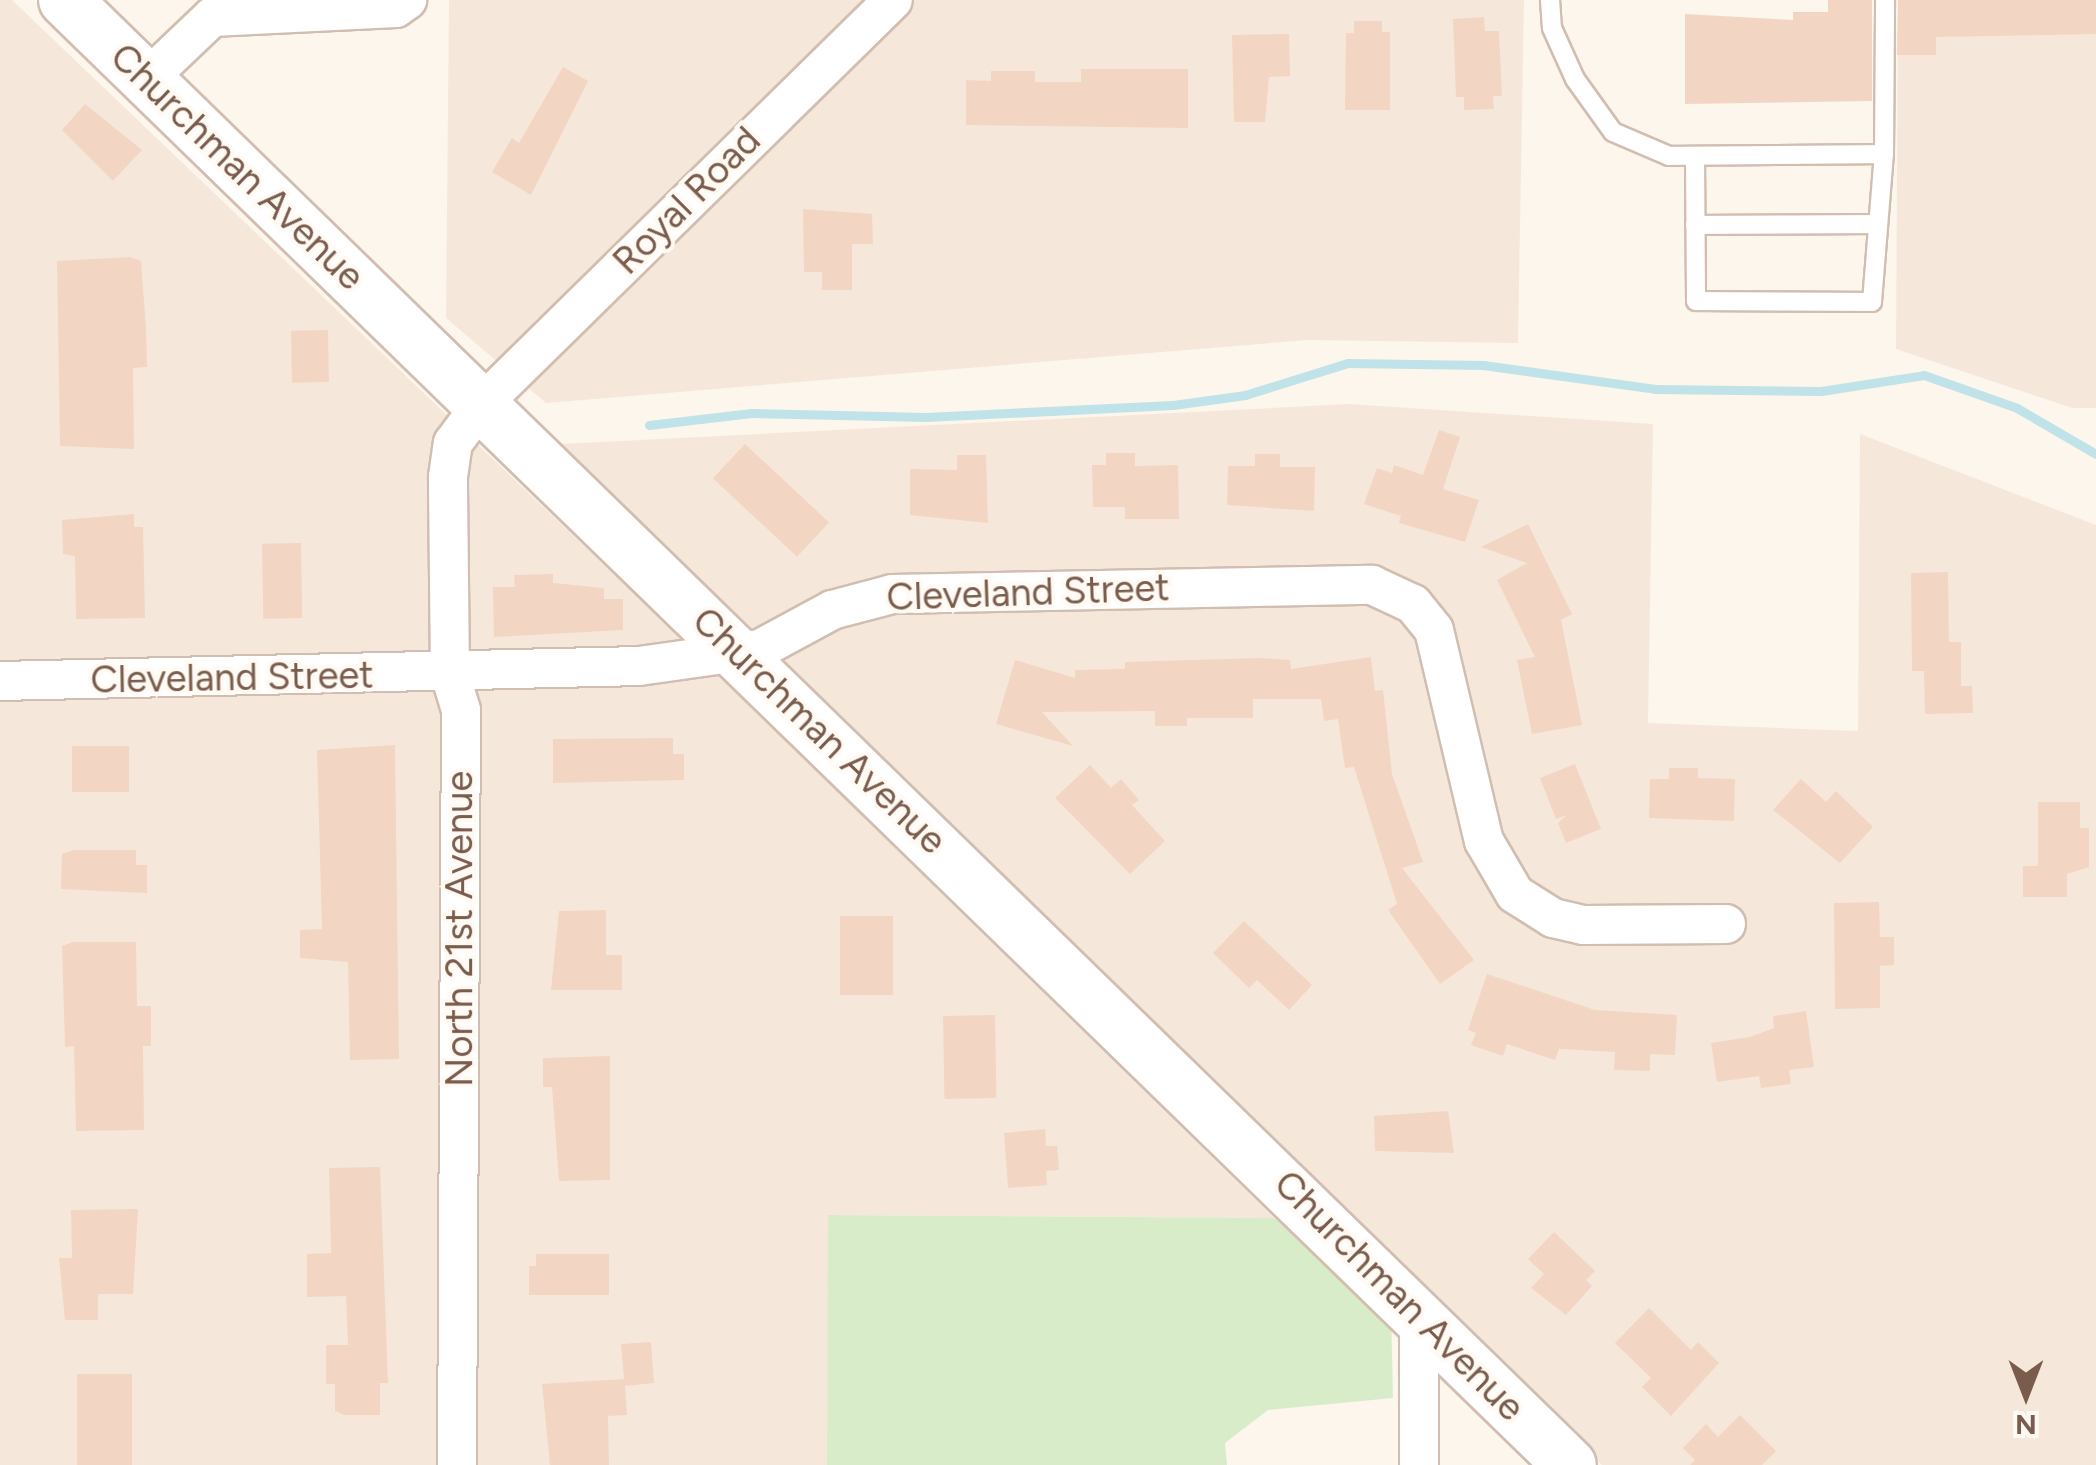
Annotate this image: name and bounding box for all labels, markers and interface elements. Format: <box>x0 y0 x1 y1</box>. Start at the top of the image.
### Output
street label: Churchman Avenue <box>101 34 373 300</box>
street label: Royal Road <box>604 118 770 284</box>
street label: Cleveland Street <box>886 565 1170 621</box>
street label: Churchman Avenue <box>683 598 955 864</box>
street label: Cleveland Street <box>90 653 374 703</box>
street label: North 21st Avenue <box>437 771 483 1087</box>
street label: Churchman Avenue <box>1264 1161 1534 1431</box>
north arrow <box>1976 1345 2076 1445</box>
text: N <box>2015 1408 2037 1442</box>

